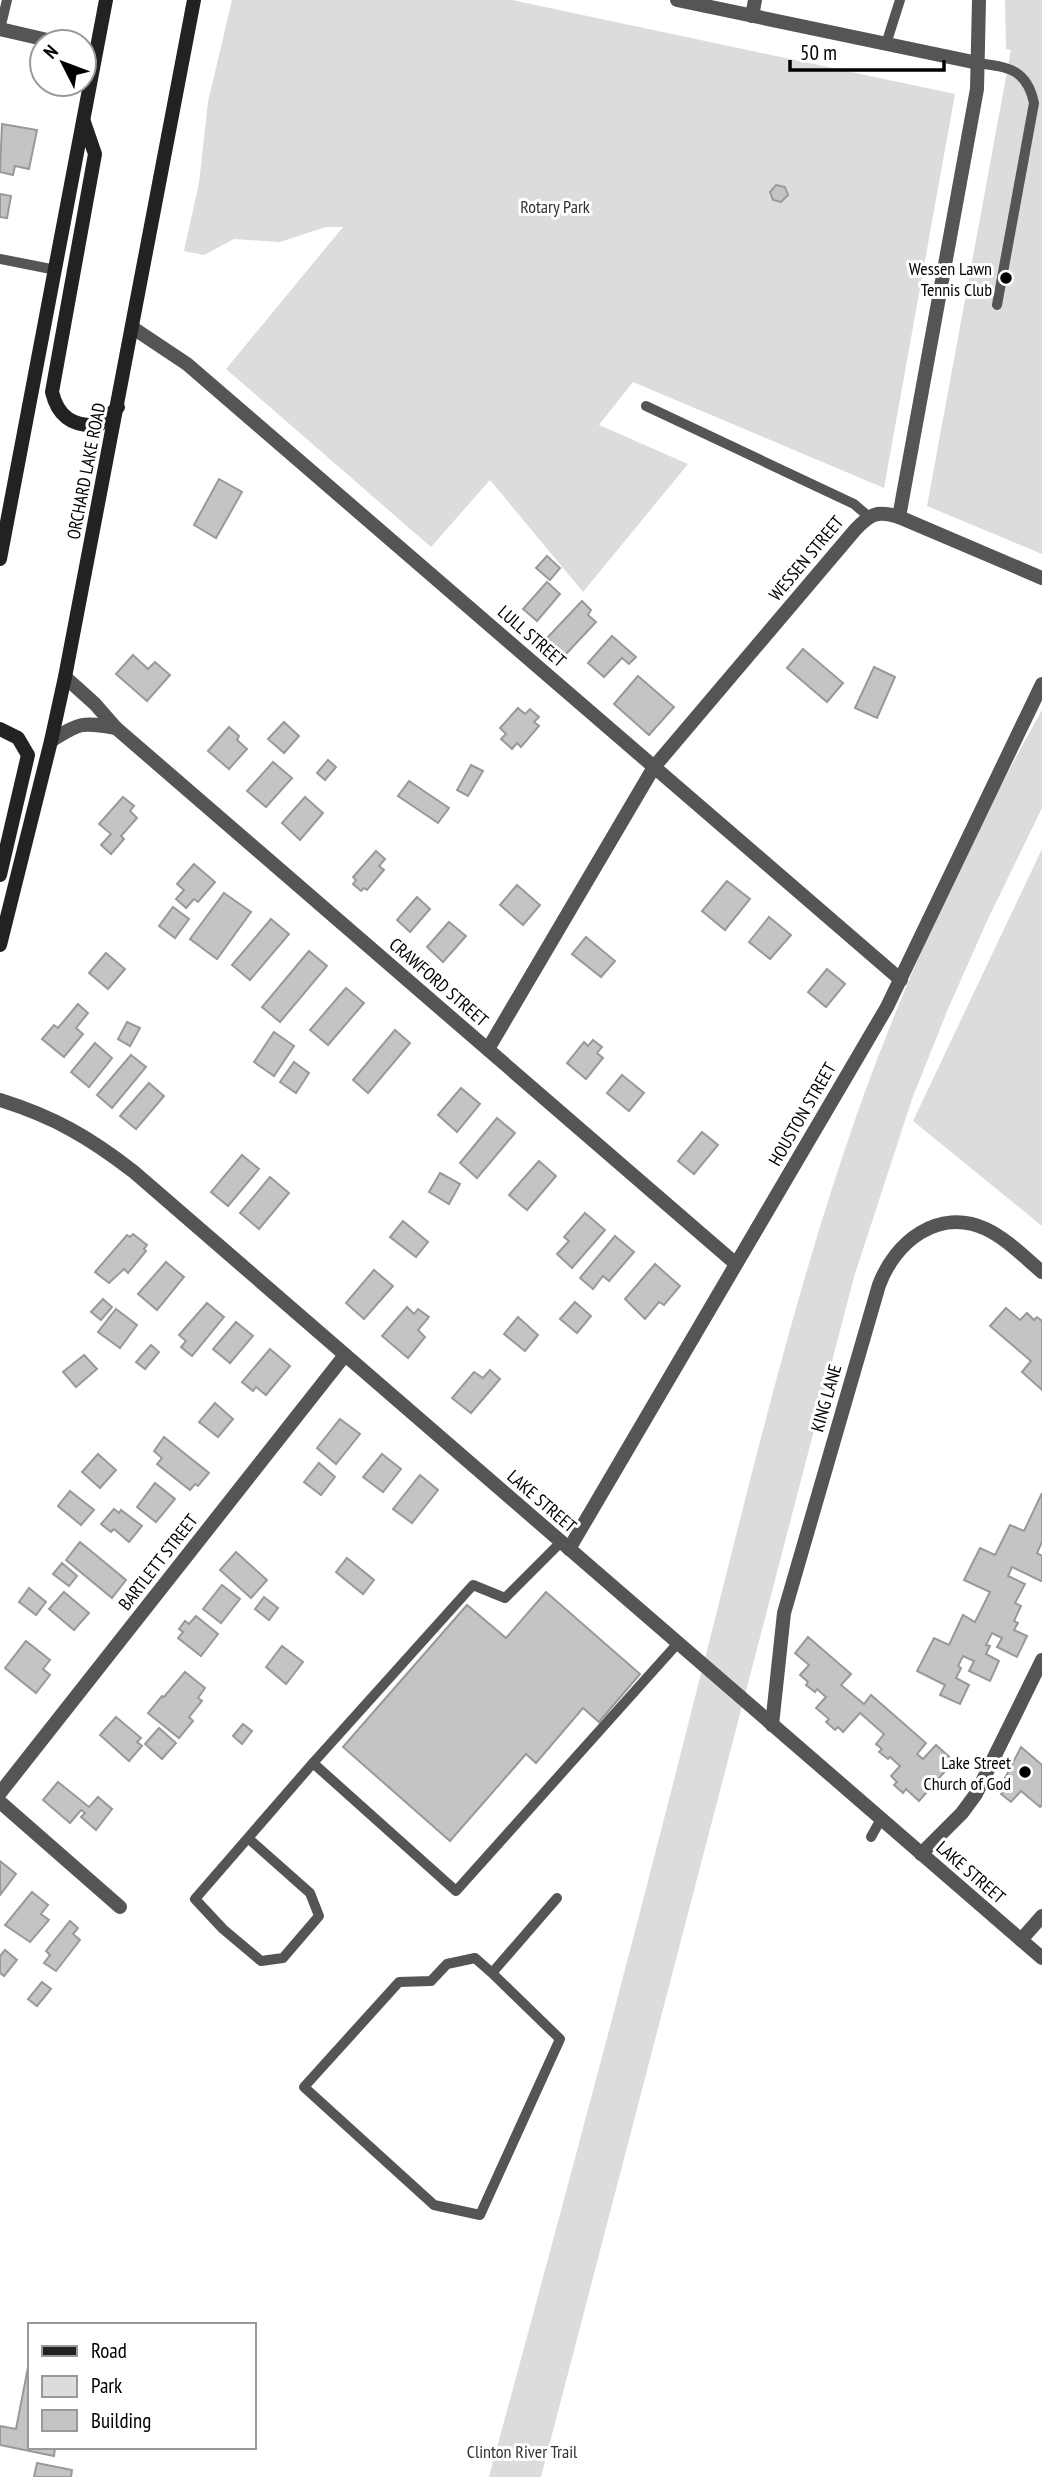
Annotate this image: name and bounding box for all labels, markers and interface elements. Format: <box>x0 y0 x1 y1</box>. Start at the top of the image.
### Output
north arrow <box>28 28 98 98</box>
scale bar <box>790 28 944 72</box>
text: 50 m <box>800 39 837 66</box>
text: N <box>38 40 63 63</box>
park label: Rotary Park <box>520 195 590 218</box>
place label: Wessen Lawn Tennis Club <box>909 257 992 301</box>
marker: Wessen Lawn Tennis Club <box>998 270 1014 286</box>
street label: ORCHARD LAKE ROAD <box>62 401 110 541</box>
street label: WESSEN STREET <box>764 511 848 605</box>
street label: LULL STREET <box>493 600 571 672</box>
street label: CRAWFORD STREET <box>385 933 493 1031</box>
street label: HOUSTON STREET <box>763 1058 841 1170</box>
street label: KING LANE <box>805 1362 847 1434</box>
street label: LAKE STREET <box>503 1465 581 1537</box>
street label: BARTLETT STREET <box>113 1509 203 1615</box>
place label: Lake Street Church of God <box>923 1751 1011 1795</box>
marker: Lake Street Church of God <box>1017 1764 1033 1780</box>
street label: LAKE STREET <box>932 1836 1010 1908</box>
legend <box>28 2323 256 2449</box>
text: Road <box>91 2337 127 2364</box>
text: Park <box>91 2372 122 2399</box>
text: Building <box>91 2407 151 2434</box>
park label: Clinton River Trail <box>467 2440 578 2463</box>

